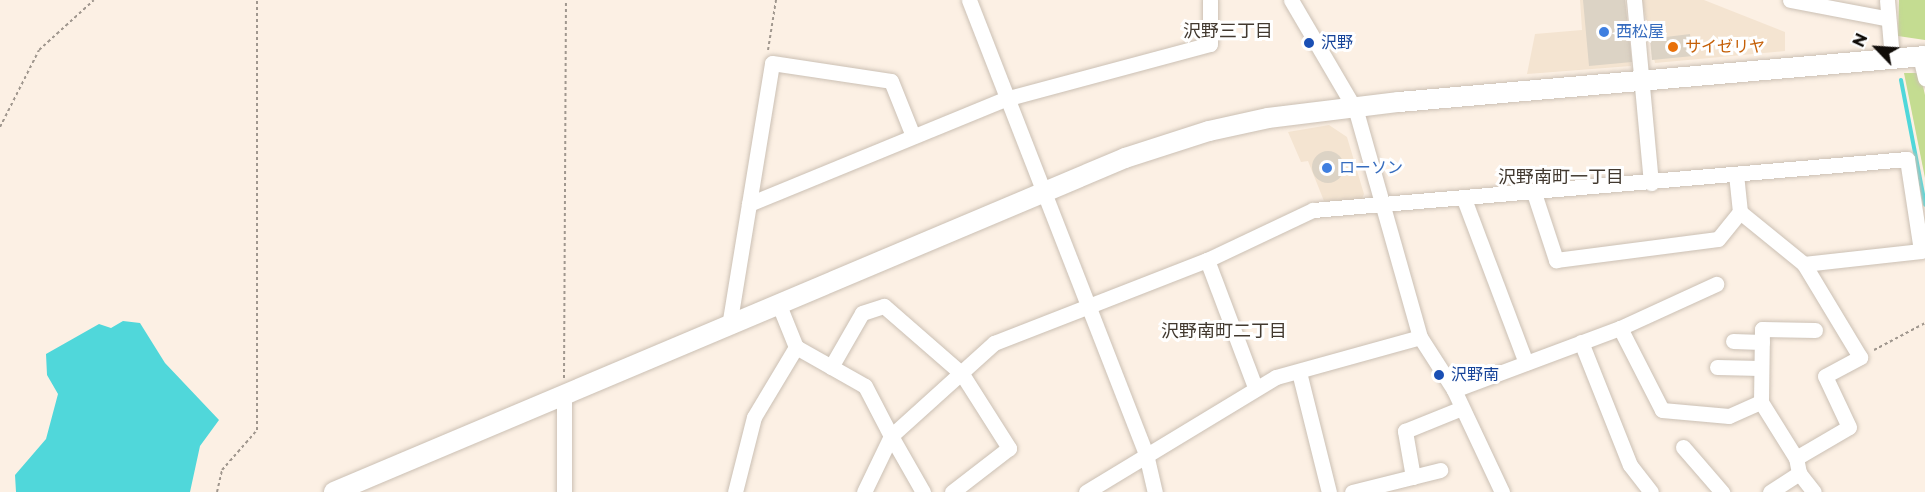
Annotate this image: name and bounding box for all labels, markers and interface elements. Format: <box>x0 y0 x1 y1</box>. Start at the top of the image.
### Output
north arrow <box>1847 18 1907 78</box>
district label: 沢野三丁目 <box>1183 20 1273 42</box>
place label: 西松屋 <box>1616 22 1664 42</box>
marker: 西松屋 <box>1597 25 1611 39</box>
text: N <box>1849 30 1872 50</box>
place label: 沢野 <box>1321 33 1353 53</box>
marker: 沢野 <box>1302 36 1316 50</box>
place label: サイゼリヤ <box>1685 37 1765 57</box>
marker: サイゼリヤ <box>1666 40 1680 54</box>
place label: ローソン <box>1339 158 1403 178</box>
marker: ローソン <box>1320 161 1334 175</box>
district label: 沢野南町一丁目 <box>1498 166 1624 188</box>
district label: 沢野南町二丁目 <box>1161 320 1287 342</box>
place label: 沢野南 <box>1451 365 1499 385</box>
marker: 沢野南 <box>1432 368 1446 382</box>

